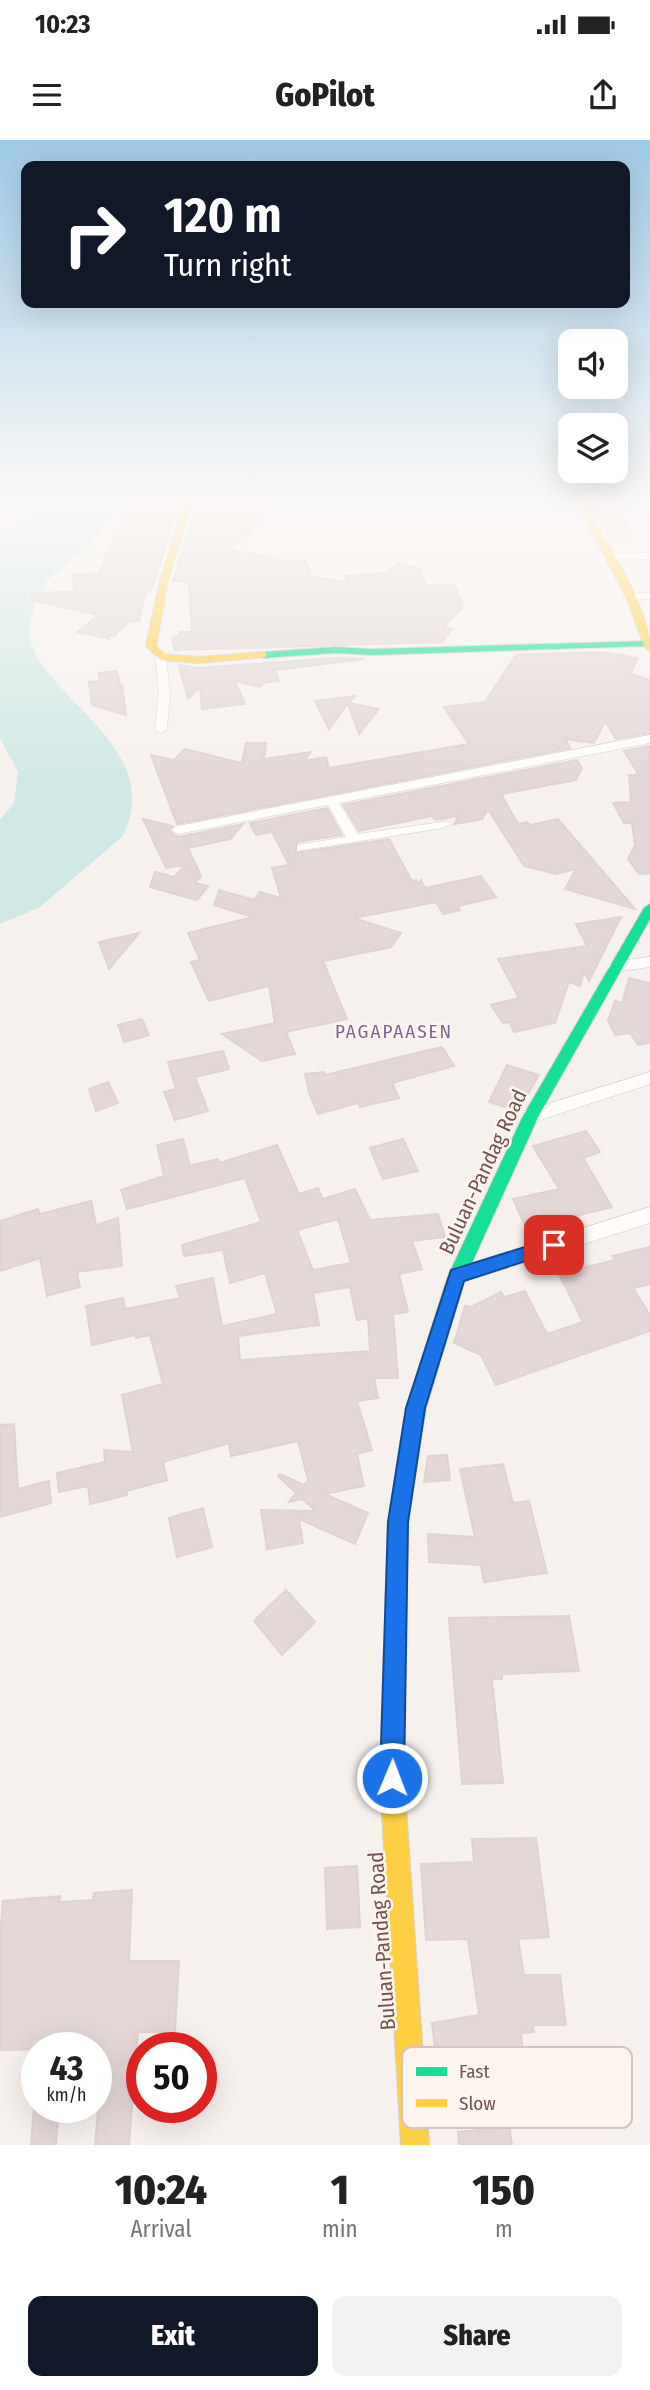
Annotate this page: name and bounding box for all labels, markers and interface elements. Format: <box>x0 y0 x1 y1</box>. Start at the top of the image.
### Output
text: 10:23 <box>35 9 90 40</box>
icon: menu <box>28 76 66 114</box>
text: GoPilot <box>275 76 375 114</box>
icon: share <box>584 76 622 114</box>
text: 120 m <box>164 186 282 245</box>
icon: right <box>49 189 140 280</box>
text: Turn right <box>164 246 291 284</box>
map controls <box>558 329 628 483</box>
button: sound <box>558 329 628 399</box>
button: layers <box>558 413 628 483</box>
district label: PAGAPAASEN <box>335 1020 453 1043</box>
street label: Buluan-Pandag Road <box>433 1085 533 1259</box>
pin <box>524 1215 584 1275</box>
icon: arrive <box>535 1226 573 1264</box>
position arrow <box>355 1741 429 1815</box>
street label: Buluan-Pandag Road <box>363 1851 401 2031</box>
speed limit sign: 50 <box>126 2032 217 2123</box>
text: 43 <box>49 2047 84 2089</box>
legend <box>402 2047 632 2128</box>
text: Fast <box>459 2060 490 2083</box>
text: km/h <box>46 2084 87 2106</box>
text: Slow <box>459 2092 496 2115</box>
text: 10:24 <box>115 2165 207 2215</box>
text: 1 <box>331 2165 349 2215</box>
text: 150 <box>473 2165 535 2215</box>
text: Arrival <box>131 2215 191 2243</box>
text: min <box>322 2215 358 2243</box>
text: m <box>495 2215 513 2243</box>
button: Exit <box>28 2296 318 2376</box>
button: Share <box>332 2296 622 2376</box>

